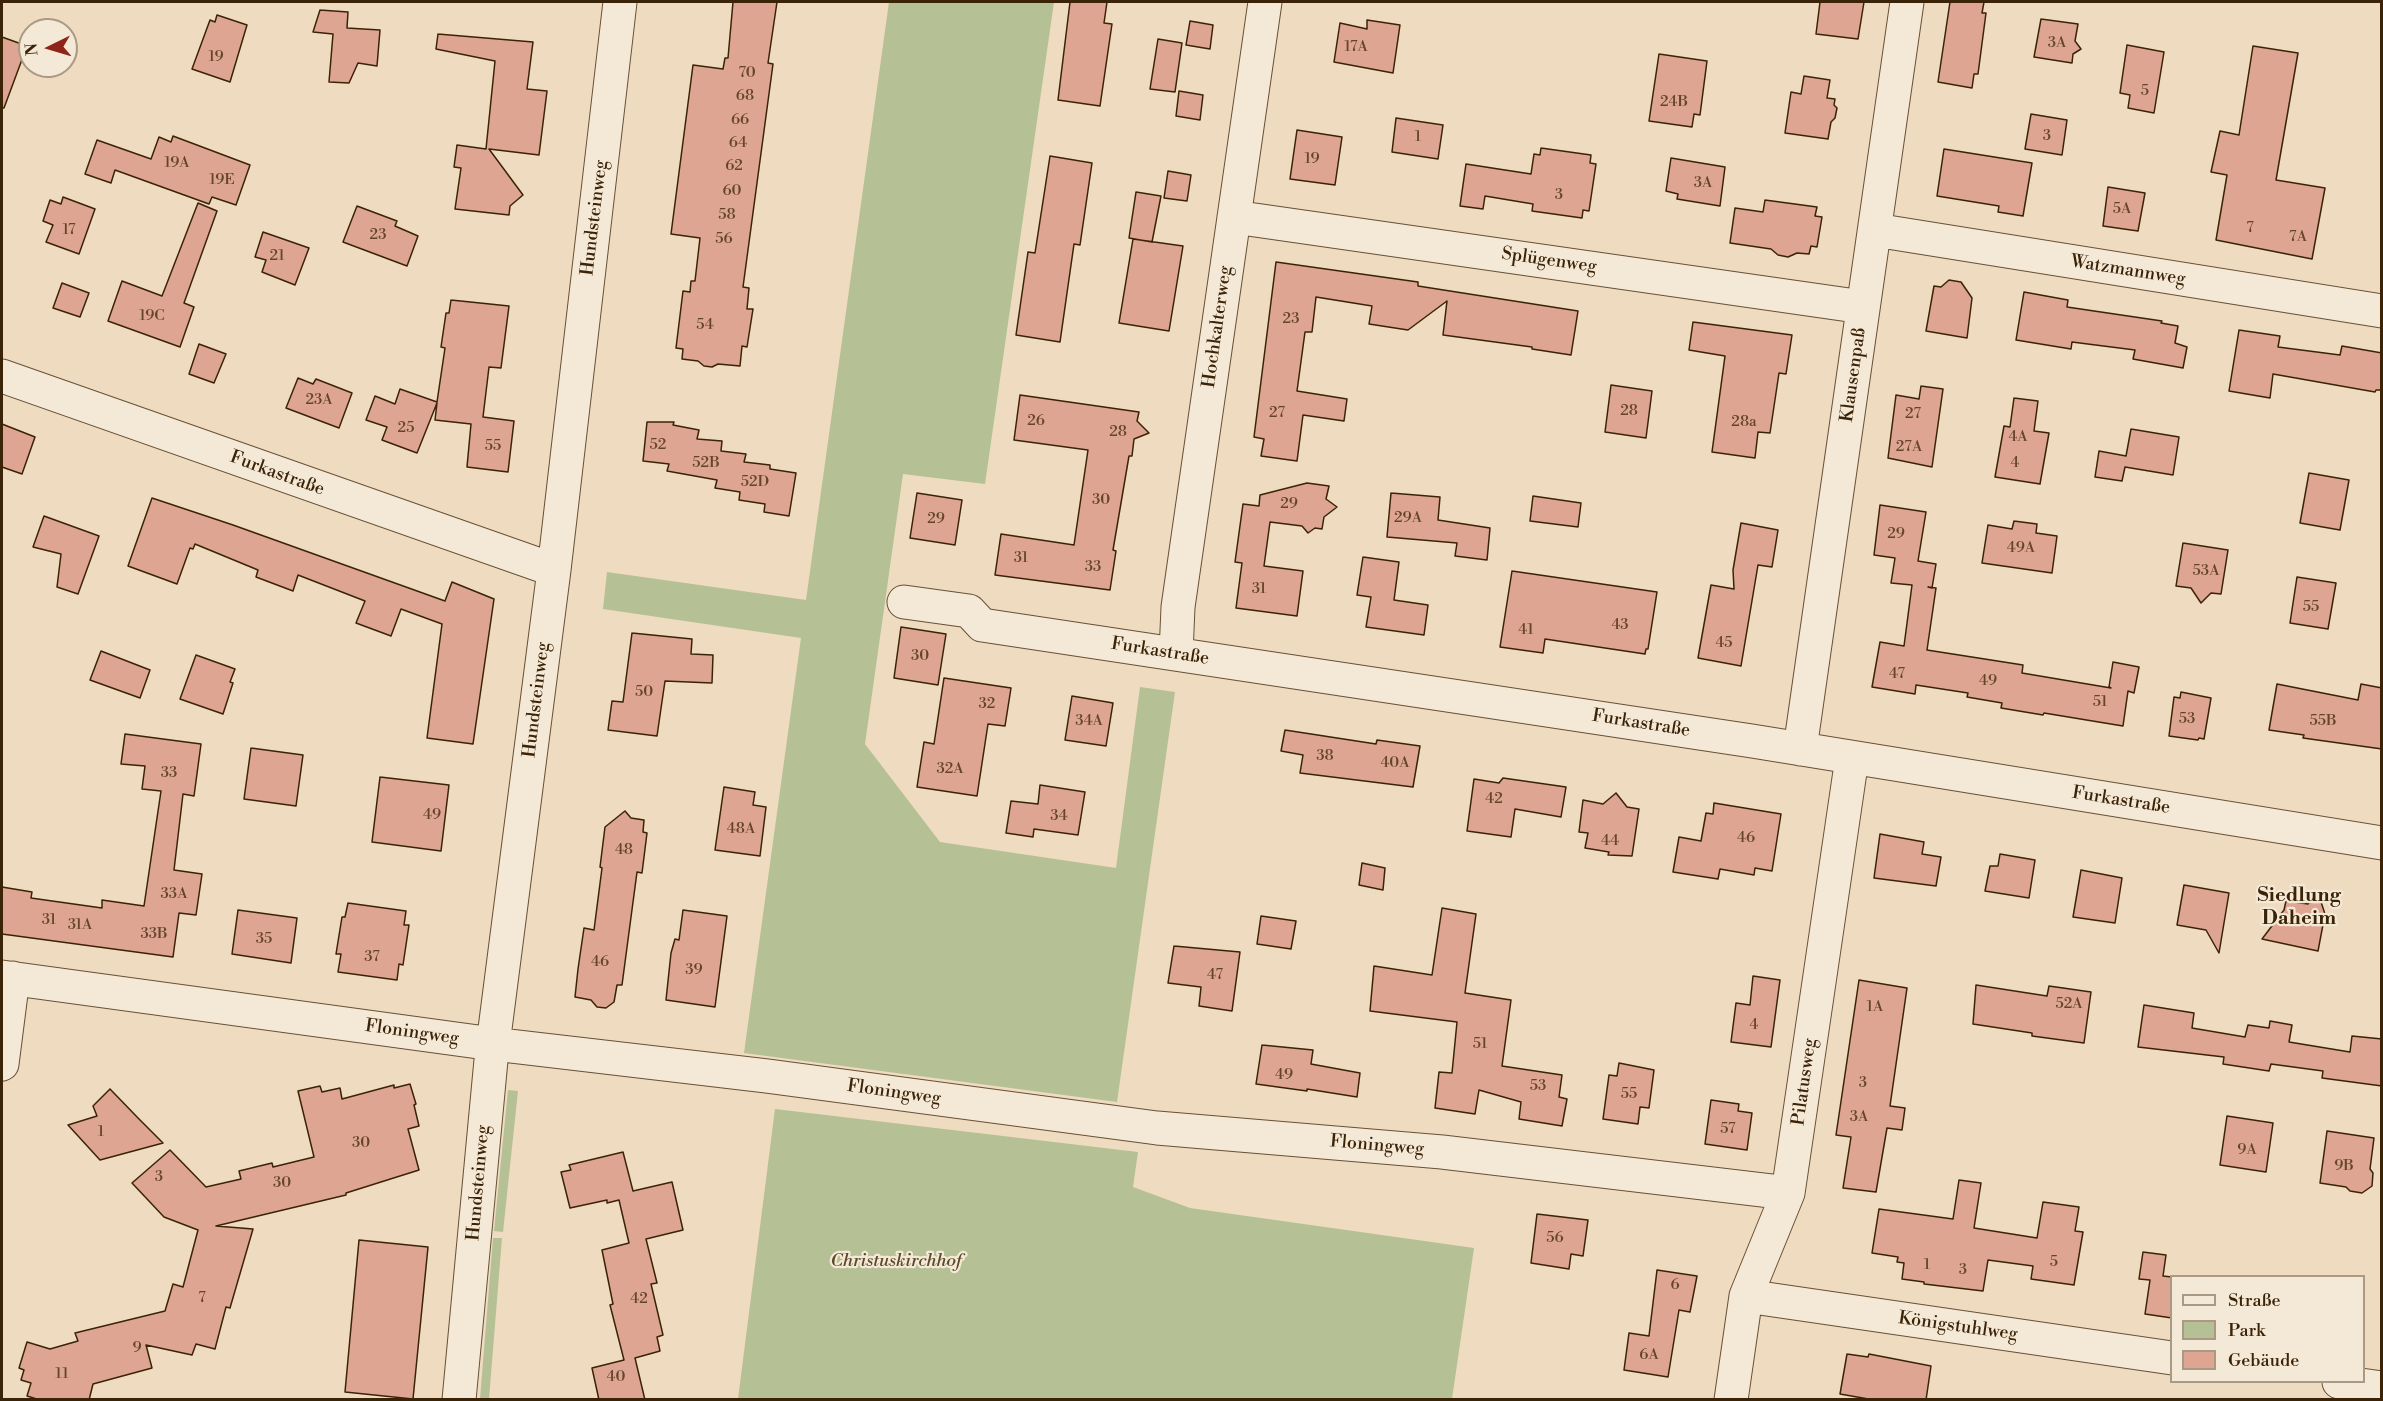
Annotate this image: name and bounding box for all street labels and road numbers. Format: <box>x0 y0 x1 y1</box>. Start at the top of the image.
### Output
street label: Hundsteinweg <box>577 159 613 277</box>
street label: Splügenweg <box>1500 244 1598 278</box>
street label: Watzmannweg <box>2069 251 2187 291</box>
street label: Hochkalterweg <box>1199 265 1237 389</box>
street label: Klausenpaß <box>1837 326 1871 424</box>
street label: Furkastraße <box>227 447 327 501</box>
street label: Furkastraße <box>1109 634 1211 670</box>
street label: Hundsteinweg <box>519 641 555 759</box>
street label: Furkastraße <box>1590 706 1692 742</box>
street label: Furkastraße <box>2070 783 2172 819</box>
street label: Floningweg <box>364 1016 460 1050</box>
street label: Pilatusweg <box>1788 1037 1822 1127</box>
street label: Floningweg <box>846 1076 942 1110</box>
street label: Hundsteinweg <box>463 1124 495 1242</box>
street label: Floningweg <box>1329 1131 1425 1161</box>
street label: Königstuhlweg <box>1897 1308 2019 1346</box>

